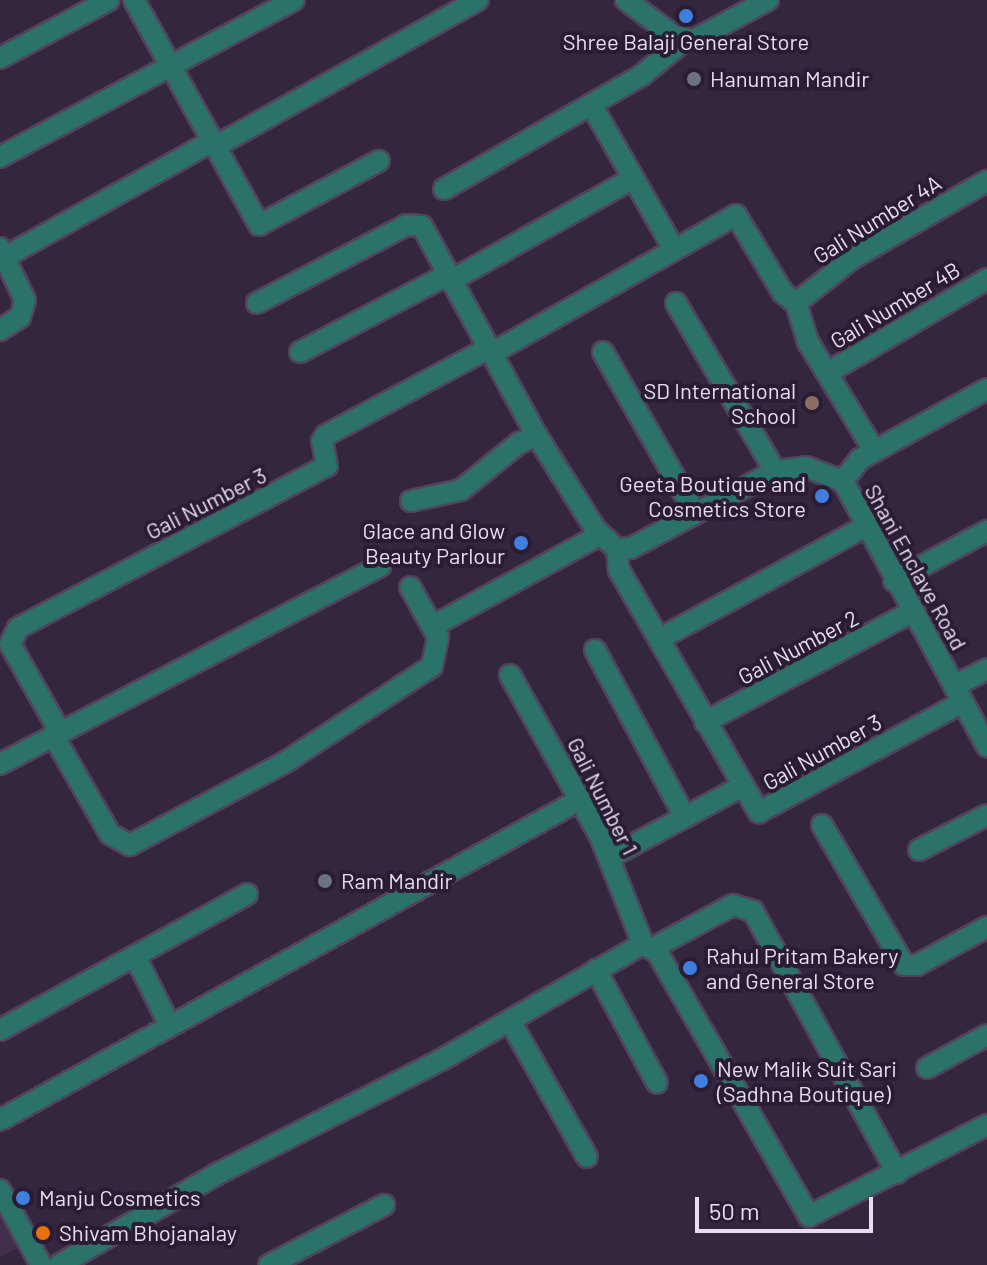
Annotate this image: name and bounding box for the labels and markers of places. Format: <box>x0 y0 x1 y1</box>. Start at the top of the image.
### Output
marker: Shree Balaji General Store <box>677 7 695 25</box>
place label: Shree Balaji General Store <box>563 29 809 55</box>
place label: Hanuman Mandir <box>710 66 869 92</box>
marker: Hanuman Mandir <box>685 70 703 88</box>
place label: SD International School <box>643 377 796 428</box>
marker: SD International School <box>803 394 821 412</box>
place label: Geeta Boutique and Cosmetics Store <box>619 470 806 522</box>
marker: Geeta Boutique and Cosmetics Store <box>813 487 831 505</box>
place label: Glace and Glow Beauty Parlour <box>362 517 505 568</box>
marker: Glace and Glow Beauty Parlour <box>512 534 530 552</box>
place label: Ram Mandir <box>341 868 453 894</box>
marker: Ram Mandir <box>316 872 334 890</box>
place label: Rahul Pritam Bakery and General Store <box>706 942 898 994</box>
marker: Rahul Pritam Bakery and General Store <box>681 959 699 977</box>
place label: New Malik Suit Sari (Sadhna Boutique) <box>717 1055 897 1106</box>
marker: New Malik Suit Sari (Sadhna Boutique) <box>692 1072 710 1090</box>
place label: Manju Cosmetics <box>39 1185 201 1211</box>
marker: Manju Cosmetics <box>14 1189 32 1207</box>
place label: Shivam Bhojanalay <box>59 1220 237 1246</box>
marker: Shivam Bhojanalay <box>34 1224 52 1242</box>

